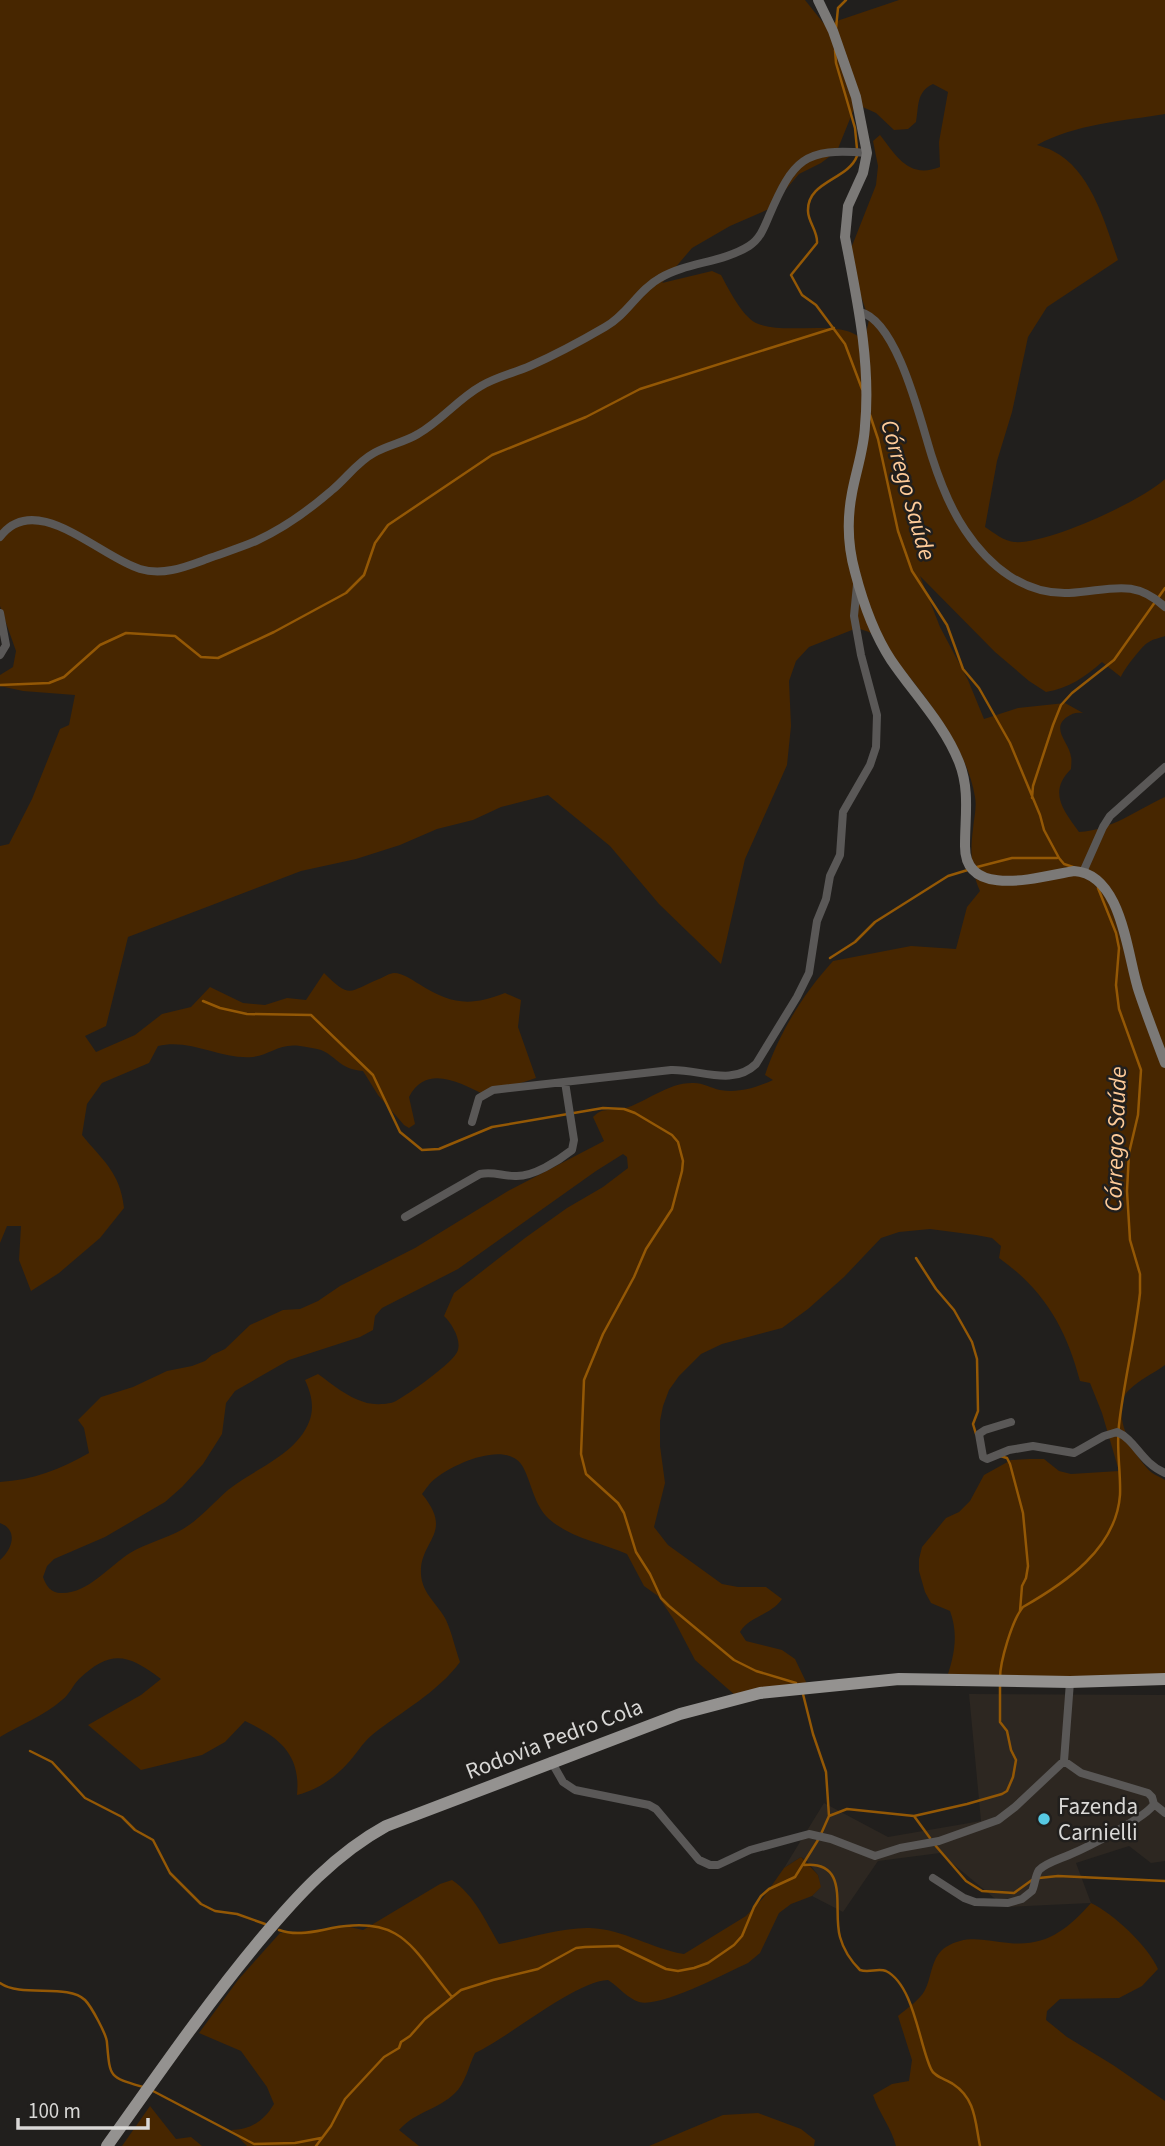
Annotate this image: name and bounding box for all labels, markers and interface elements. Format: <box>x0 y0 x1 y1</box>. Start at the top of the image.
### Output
water label: Córrego Saúde <box>871 415 945 565</box>
water label: Córrego Saúde <box>1096 1066 1136 1212</box>
street label: Rodovia Pedro Cola <box>461 1690 647 1788</box>
place label: Fazenda Carnielli <box>1058 1790 1138 1849</box>
marker: Fazenda Carnielli <box>1036 1811 1052 1827</box>
scale bar <box>18 2086 147 2130</box>
text: 100 m <box>28 2096 81 2126</box>

